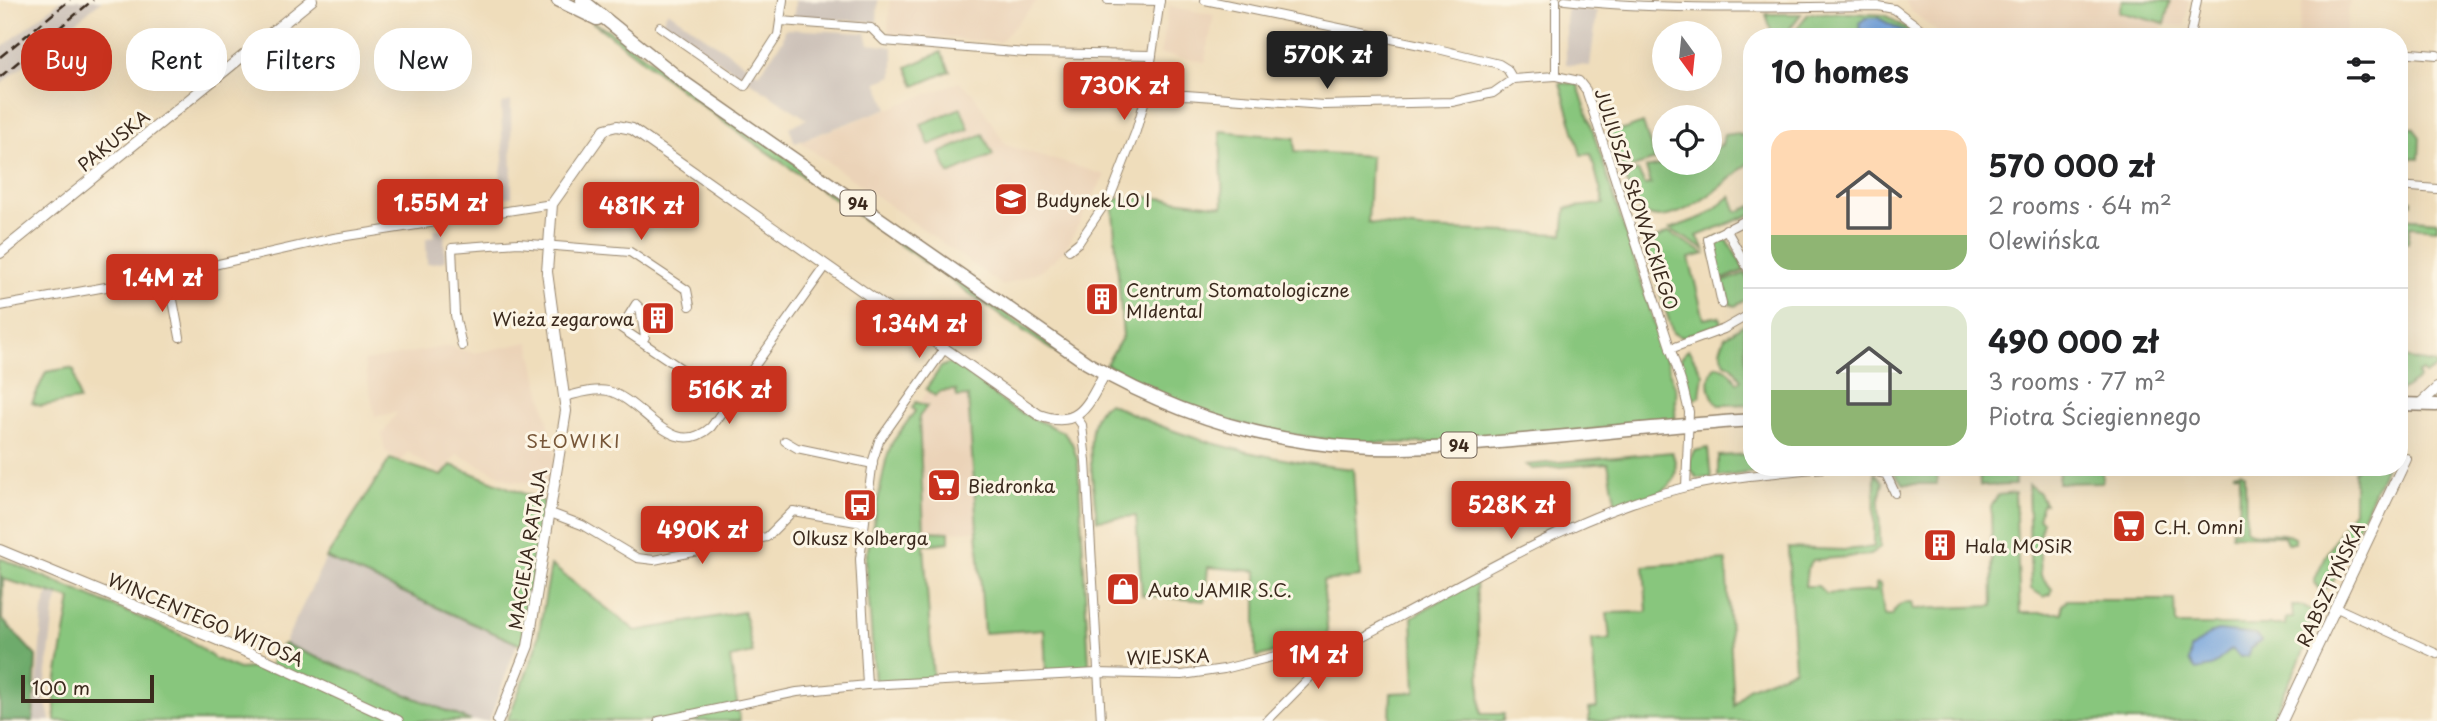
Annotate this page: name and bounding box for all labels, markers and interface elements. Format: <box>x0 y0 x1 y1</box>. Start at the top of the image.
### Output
north arrow <box>1652 21 1722 91</box>
map controls <box>1652 21 1722 175</box>
chip: Buy <box>21 28 112 91</box>
chip: Rent <box>126 28 227 91</box>
chip: Filters <box>241 28 360 91</box>
chip: New <box>374 28 472 91</box>
pin: 570K zł <box>1262 32 1392 91</box>
text: 570K zł <box>1283 36 1371 71</box>
text: 10 homes <box>1771 48 1909 93</box>
icon: filters <box>2342 51 2380 89</box>
pin: 730K zł <box>1059 62 1189 122</box>
text: 730K zł <box>1079 67 1169 102</box>
street label: JULIUSZA SŁOWACKIEGO <box>1588 85 1686 313</box>
street label: PAKUSKA <box>71 103 155 177</box>
button: locate <box>1652 105 1722 175</box>
text: 570 000 zł <box>1988 142 2154 187</box>
icon: home <box>1827 158 1911 242</box>
pin: 1.55M zł <box>368 180 512 239</box>
school or university icon: Budynek LO I <box>992 180 1030 218</box>
pin: 481K zł <box>576 182 706 242</box>
text: 1.55M zł <box>393 184 487 219</box>
place label: Budynek LO I <box>1036 186 1150 213</box>
text: 481K zł <box>599 187 683 222</box>
text: 2 rooms · 64 m² <box>1988 187 2172 222</box>
road number: 94 <box>840 190 876 216</box>
text: Olewińska <box>1988 222 2100 257</box>
pin: 1.4M zł <box>97 254 227 314</box>
text: 1.4M zł <box>122 259 202 294</box>
place label: Centrum Stomatologiczne MIdental <box>1126 276 1350 324</box>
building icon: Centrum Stomatologiczne MIdental <box>1083 280 1121 318</box>
building icon: Wieża zegarowa <box>639 299 677 337</box>
pin: 1.34M zł <box>847 300 991 360</box>
place label: Wieża zegarowa <box>492 305 635 332</box>
text: 1.34M zł <box>872 305 966 340</box>
text: 490 000 zł <box>1988 318 2158 363</box>
icon: home <box>1827 334 1911 418</box>
text: 3 rooms · 77 m² <box>1988 363 2166 398</box>
pin: 516K zł <box>664 366 794 426</box>
text: 516K zł <box>688 371 770 406</box>
text: Piotra Ściegiennego <box>1988 398 2201 433</box>
district label: SŁOWIKI <box>526 426 622 454</box>
road number: 94 <box>1442 432 1476 458</box>
street label: MACIEJA RATAJA <box>501 466 553 632</box>
supermarket icon: Biedronka <box>925 466 963 504</box>
place label: Biedronka <box>968 472 1056 499</box>
pin: 528K zł <box>1446 482 1576 541</box>
bus stop icon: Olkusz Kolberga <box>841 486 879 524</box>
text: 528K zł <box>1468 486 1554 521</box>
pin: 490K zł <box>637 506 767 566</box>
supermarket icon: C.H. Omni <box>2110 507 2148 545</box>
text: 490K zł <box>657 511 747 546</box>
place label: C.H. Omni <box>2154 513 2243 540</box>
street label: RABSZTYŃSKA <box>2289 517 2371 651</box>
place label: Olkusz Kolberga <box>792 524 929 551</box>
building icon: Hala MOSiR <box>1921 526 1959 564</box>
place label: Hala MOSiR <box>1965 532 2072 559</box>
street label: WINCENTEGO WITOSA <box>104 565 308 673</box>
shop icon: Auto JAMIR S.C. <box>1104 570 1142 608</box>
place label: Auto JAMIR S.C. <box>1148 576 1292 603</box>
pin: 1M zł <box>1269 632 1367 691</box>
text: 1M zł <box>1289 636 1347 671</box>
street label: WIEJSKA <box>1126 641 1210 671</box>
scale bar <box>21 672 154 704</box>
text: 100 m <box>32 673 90 701</box>

